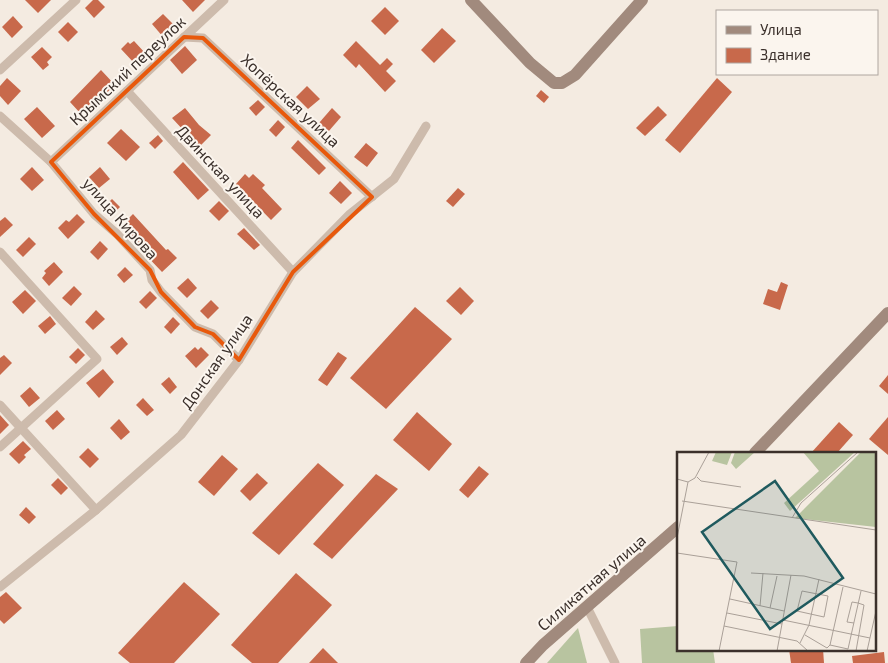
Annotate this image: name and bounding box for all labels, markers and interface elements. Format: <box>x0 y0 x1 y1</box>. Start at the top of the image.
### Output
legend <box>716 10 878 75</box>
street label: Крымский переулок <box>65 11 190 129</box>
text: Улица <box>760 20 802 38</box>
text: Здание <box>760 45 811 63</box>
street label: Хопёрская улица <box>237 49 344 151</box>
street label: Двинская улица <box>172 120 269 222</box>
street label: улица Кирова <box>79 173 163 263</box>
street label: Донская улица <box>176 310 257 413</box>
inset map <box>677 452 876 650</box>
street label: Силикатная улица <box>533 530 650 635</box>

